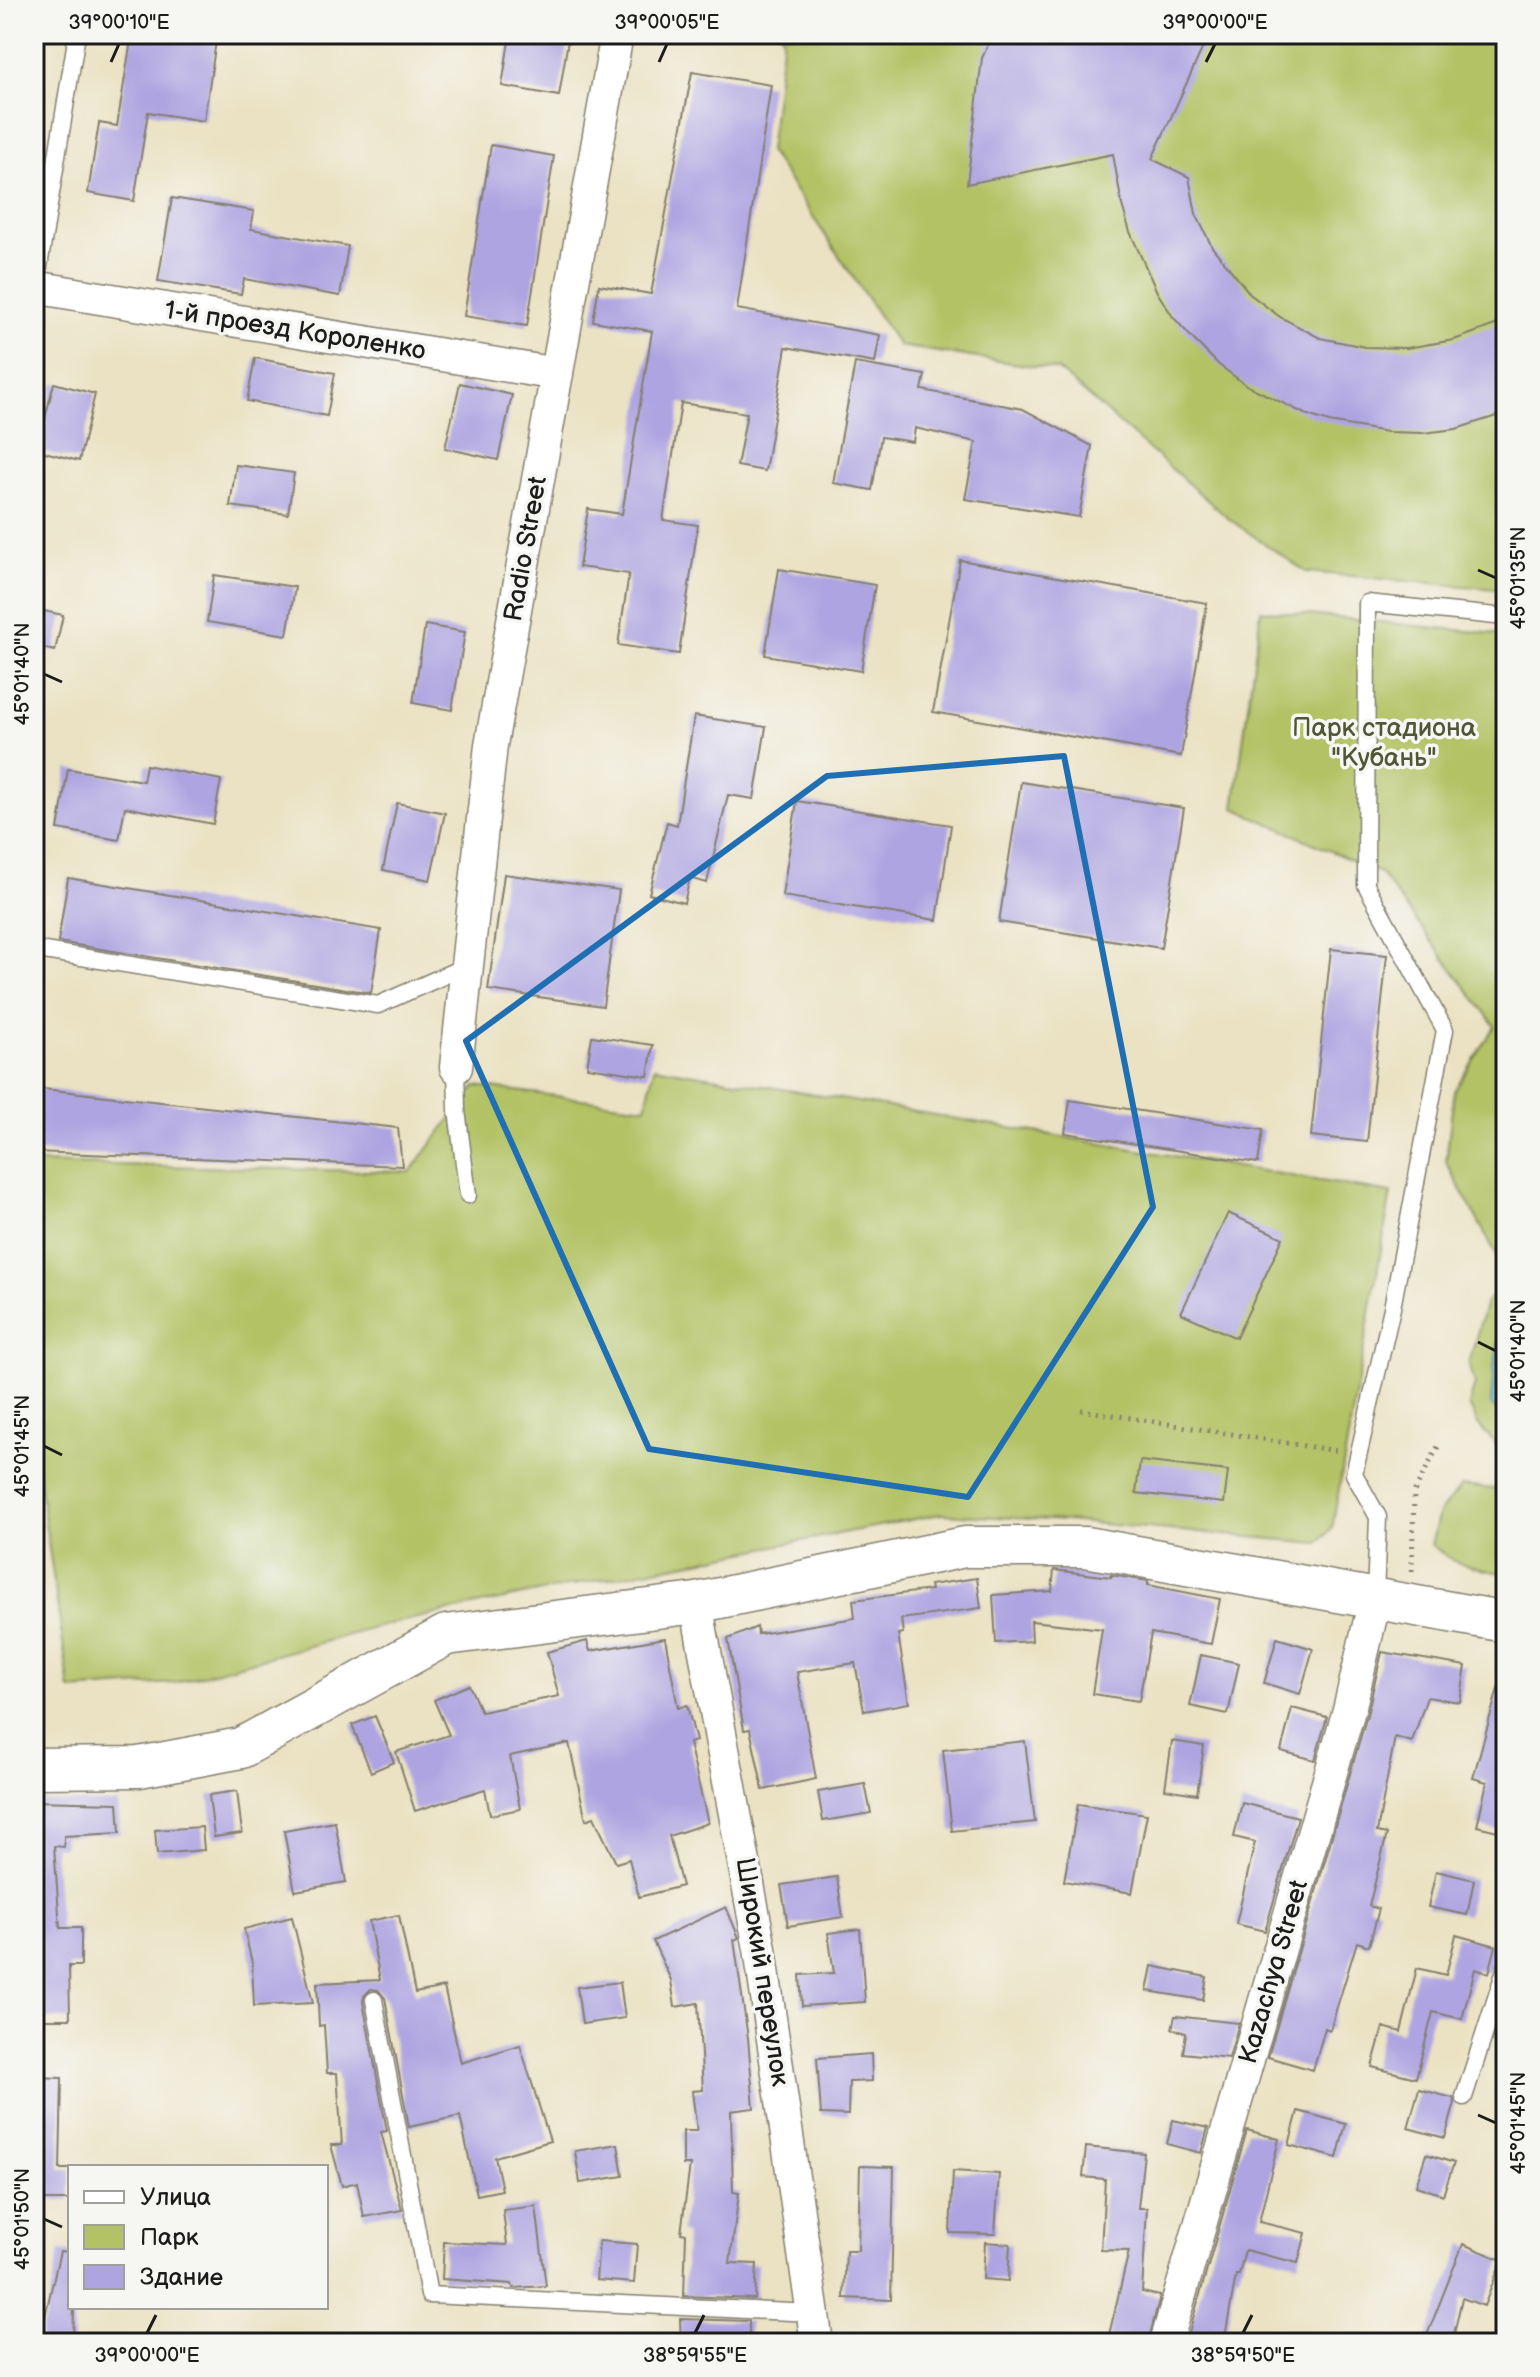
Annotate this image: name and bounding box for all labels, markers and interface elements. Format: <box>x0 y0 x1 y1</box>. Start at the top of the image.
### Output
text: 39°00'10"E <box>68 11 170 35</box>
text: 39°00'05"E <box>615 11 719 35</box>
text: 39°00'00"E <box>1162 11 1268 35</box>
street label: 1-й проезд Короленко <box>162 295 428 367</box>
street label: Radio Street <box>498 474 554 624</box>
text: 45°01'35"N <box>1507 527 1531 629</box>
text: 45°01'40"N <box>11 622 35 726</box>
park label: Парк стадиона "Кубань" <box>1292 713 1476 774</box>
text: 45°01'40"N <box>1507 1299 1531 1403</box>
text: 45°01'45"N <box>11 1395 35 1497</box>
street label: Широкий переулок <box>729 1856 795 2089</box>
street label: Kazachya Street <box>1233 1876 1315 2068</box>
text: 45°01'45"N <box>1507 2072 1531 2174</box>
legend <box>68 2165 328 2309</box>
text: 45°01'50"N <box>11 2168 35 2270</box>
text: Улица <box>140 2183 211 2212</box>
text: Парк <box>140 2223 199 2252</box>
text: Здание <box>140 2263 223 2292</box>
text: 39°00'00"E <box>94 2344 200 2368</box>
text: 38°59'55"E <box>643 2344 747 2368</box>
text: 38°59'50"E <box>1191 2344 1295 2368</box>

